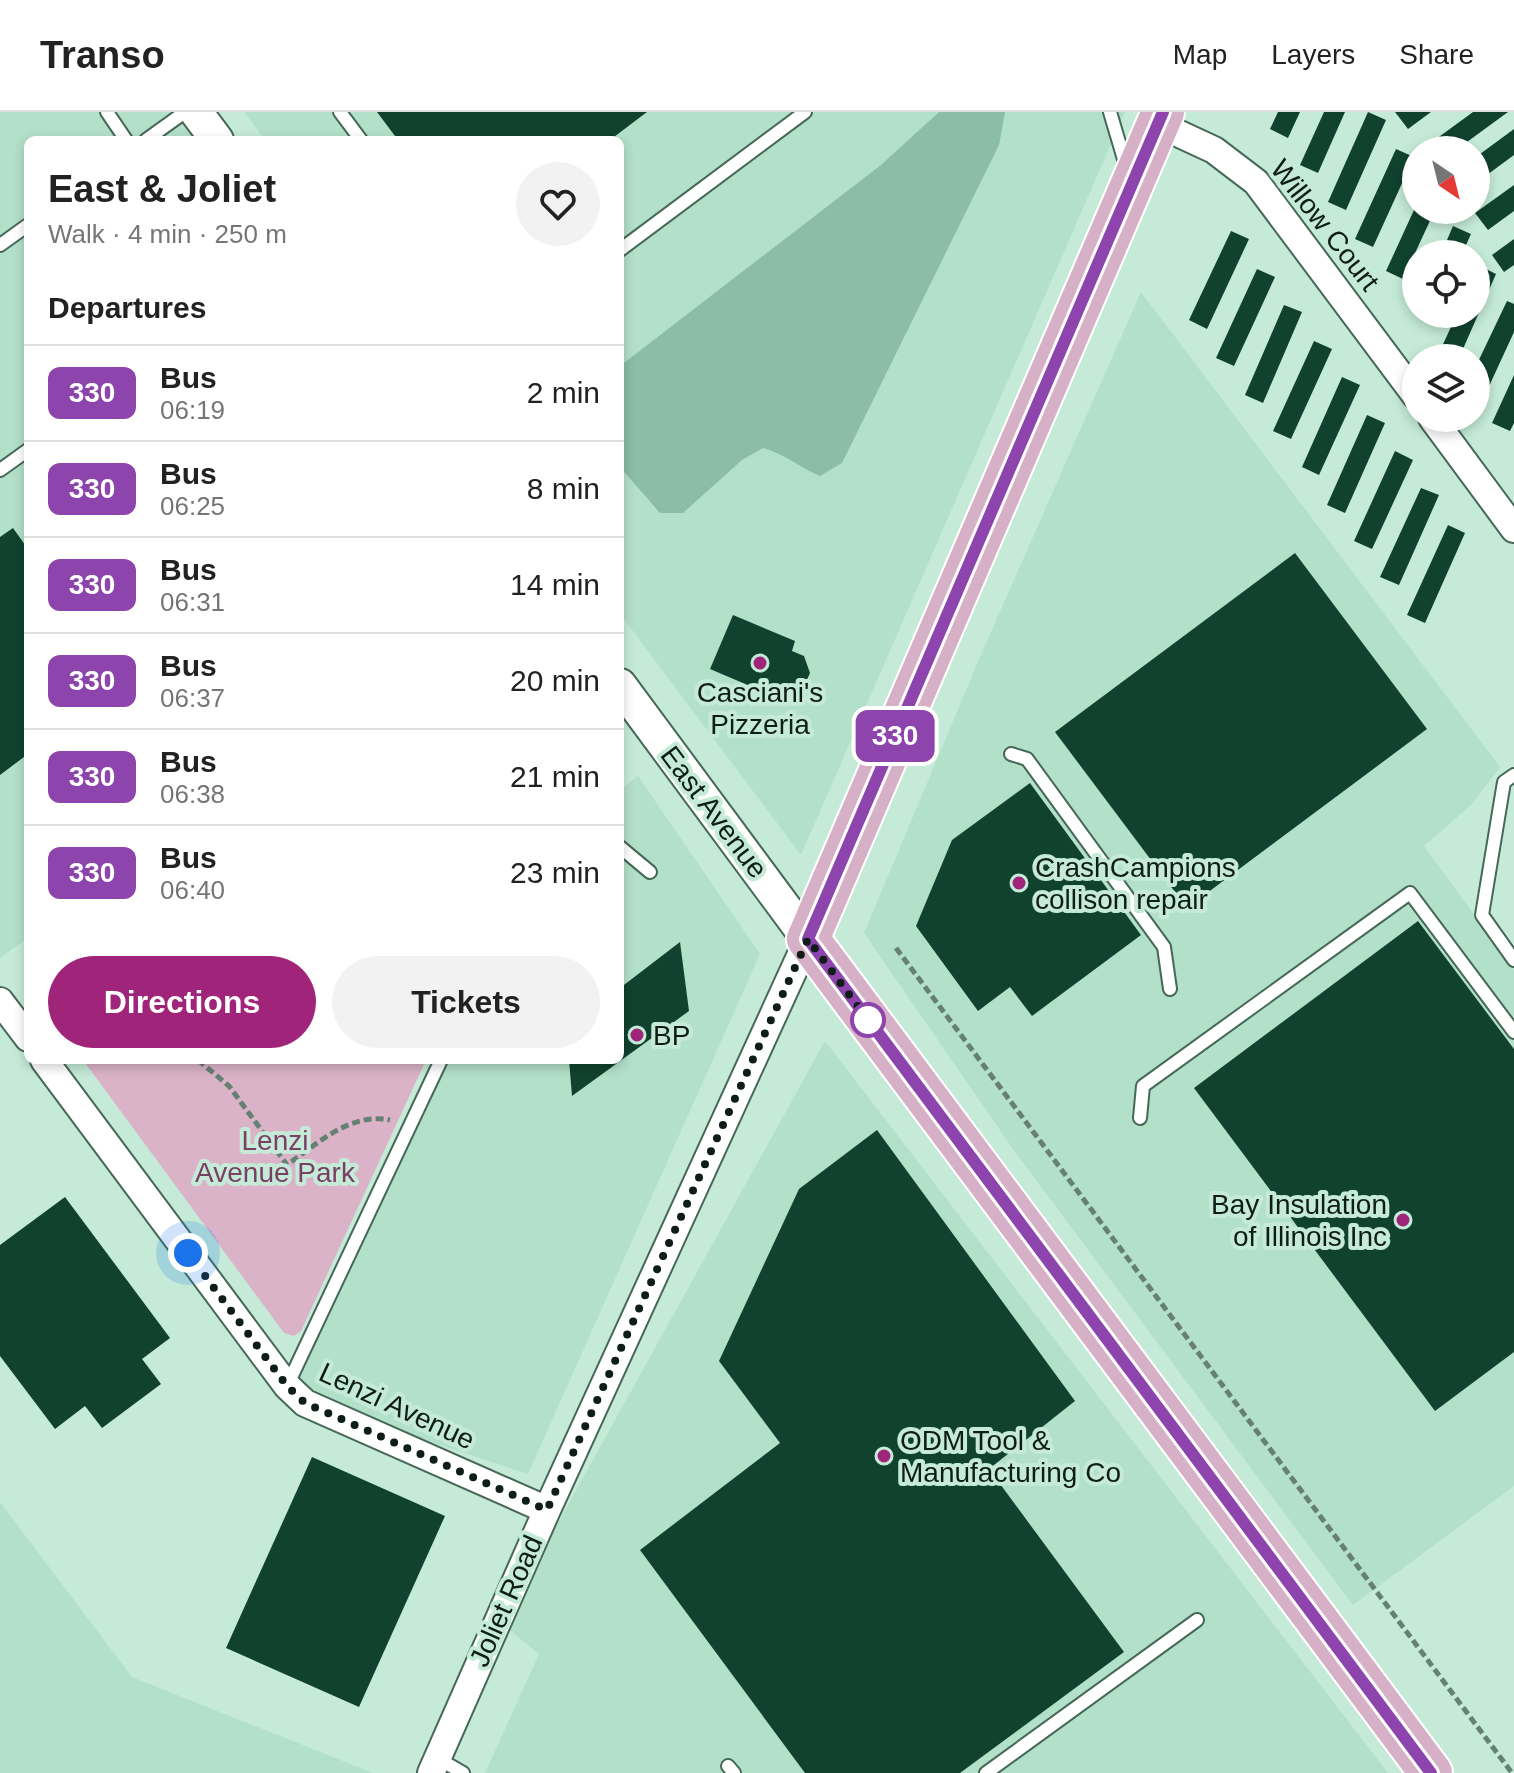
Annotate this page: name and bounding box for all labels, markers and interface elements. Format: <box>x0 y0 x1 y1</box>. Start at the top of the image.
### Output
text: Transo <box>40 34 165 76</box>
text: Map <box>1173 39 1227 70</box>
text: Layers <box>1271 39 1355 70</box>
text: Share <box>1399 39 1474 70</box>
north arrow <box>1402 136 1490 224</box>
map controls <box>1402 136 1490 432</box>
street label: Willow Court <box>1264 154 1386 297</box>
button: heart <box>516 162 600 246</box>
text: East & Joliet <box>48 168 276 210</box>
text: Walk · 4 min · 250 m <box>48 219 287 249</box>
button: locate <box>1402 240 1490 328</box>
text: Departures <box>48 291 206 324</box>
button: layers <box>1402 344 1490 432</box>
text: Bus <box>160 361 217 394</box>
text: 2 min <box>527 376 600 409</box>
text: 330 <box>69 377 115 408</box>
text: 06:19 <box>160 395 225 425</box>
text: Bus <box>160 457 217 490</box>
text: 8 min <box>527 472 600 505</box>
text: 330 <box>69 473 115 504</box>
text: 06:25 <box>160 491 225 521</box>
text: Bus <box>160 553 217 586</box>
text: 14 min <box>510 568 600 601</box>
text: 330 <box>69 569 115 600</box>
text: 06:31 <box>160 587 225 617</box>
text: Bus <box>160 649 217 682</box>
marker: Casciani's Pizzeria <box>751 654 769 672</box>
text: 20 min <box>510 664 600 697</box>
text: 330 <box>69 665 115 696</box>
place label: Casciani's Pizzeria <box>697 677 823 740</box>
text: 06:37 <box>160 683 225 713</box>
line badge: 330 <box>849 710 941 762</box>
text: 330 <box>872 720 918 751</box>
street label: East Avenue <box>654 740 774 884</box>
text: Bus <box>160 745 217 778</box>
text: 21 min <box>510 760 600 793</box>
text: 330 <box>69 761 115 792</box>
text: 06:38 <box>160 779 225 809</box>
text: Bus <box>160 841 217 874</box>
place label: CrashCampions collison repair <box>1035 852 1236 915</box>
text: 23 min <box>510 856 600 889</box>
text: 330 <box>69 857 115 888</box>
marker: CrashCampions collison repair <box>1010 874 1028 892</box>
text: 06:40 <box>160 875 225 905</box>
button: Directions <box>48 956 316 1048</box>
button: Tickets <box>332 956 600 1048</box>
unlabelled marker <box>851 1003 885 1037</box>
place label: BP <box>653 1020 690 1051</box>
marker: BP <box>628 1026 646 1044</box>
park label: Lenzi Avenue Park <box>195 1125 356 1188</box>
place label: Bay Insulation of Illinois Inc <box>1211 1189 1387 1252</box>
marker: Bay Insulation of Illinois Inc <box>1394 1211 1412 1229</box>
your location <box>168 1233 208 1273</box>
street label: Lenzi Avenue <box>314 1357 480 1455</box>
place label: ODM Tool & Manufacturing Co <box>900 1425 1121 1488</box>
marker: ODM Tool & Manufacturing Co <box>875 1447 893 1465</box>
street label: Joliet Road <box>463 1531 549 1671</box>

